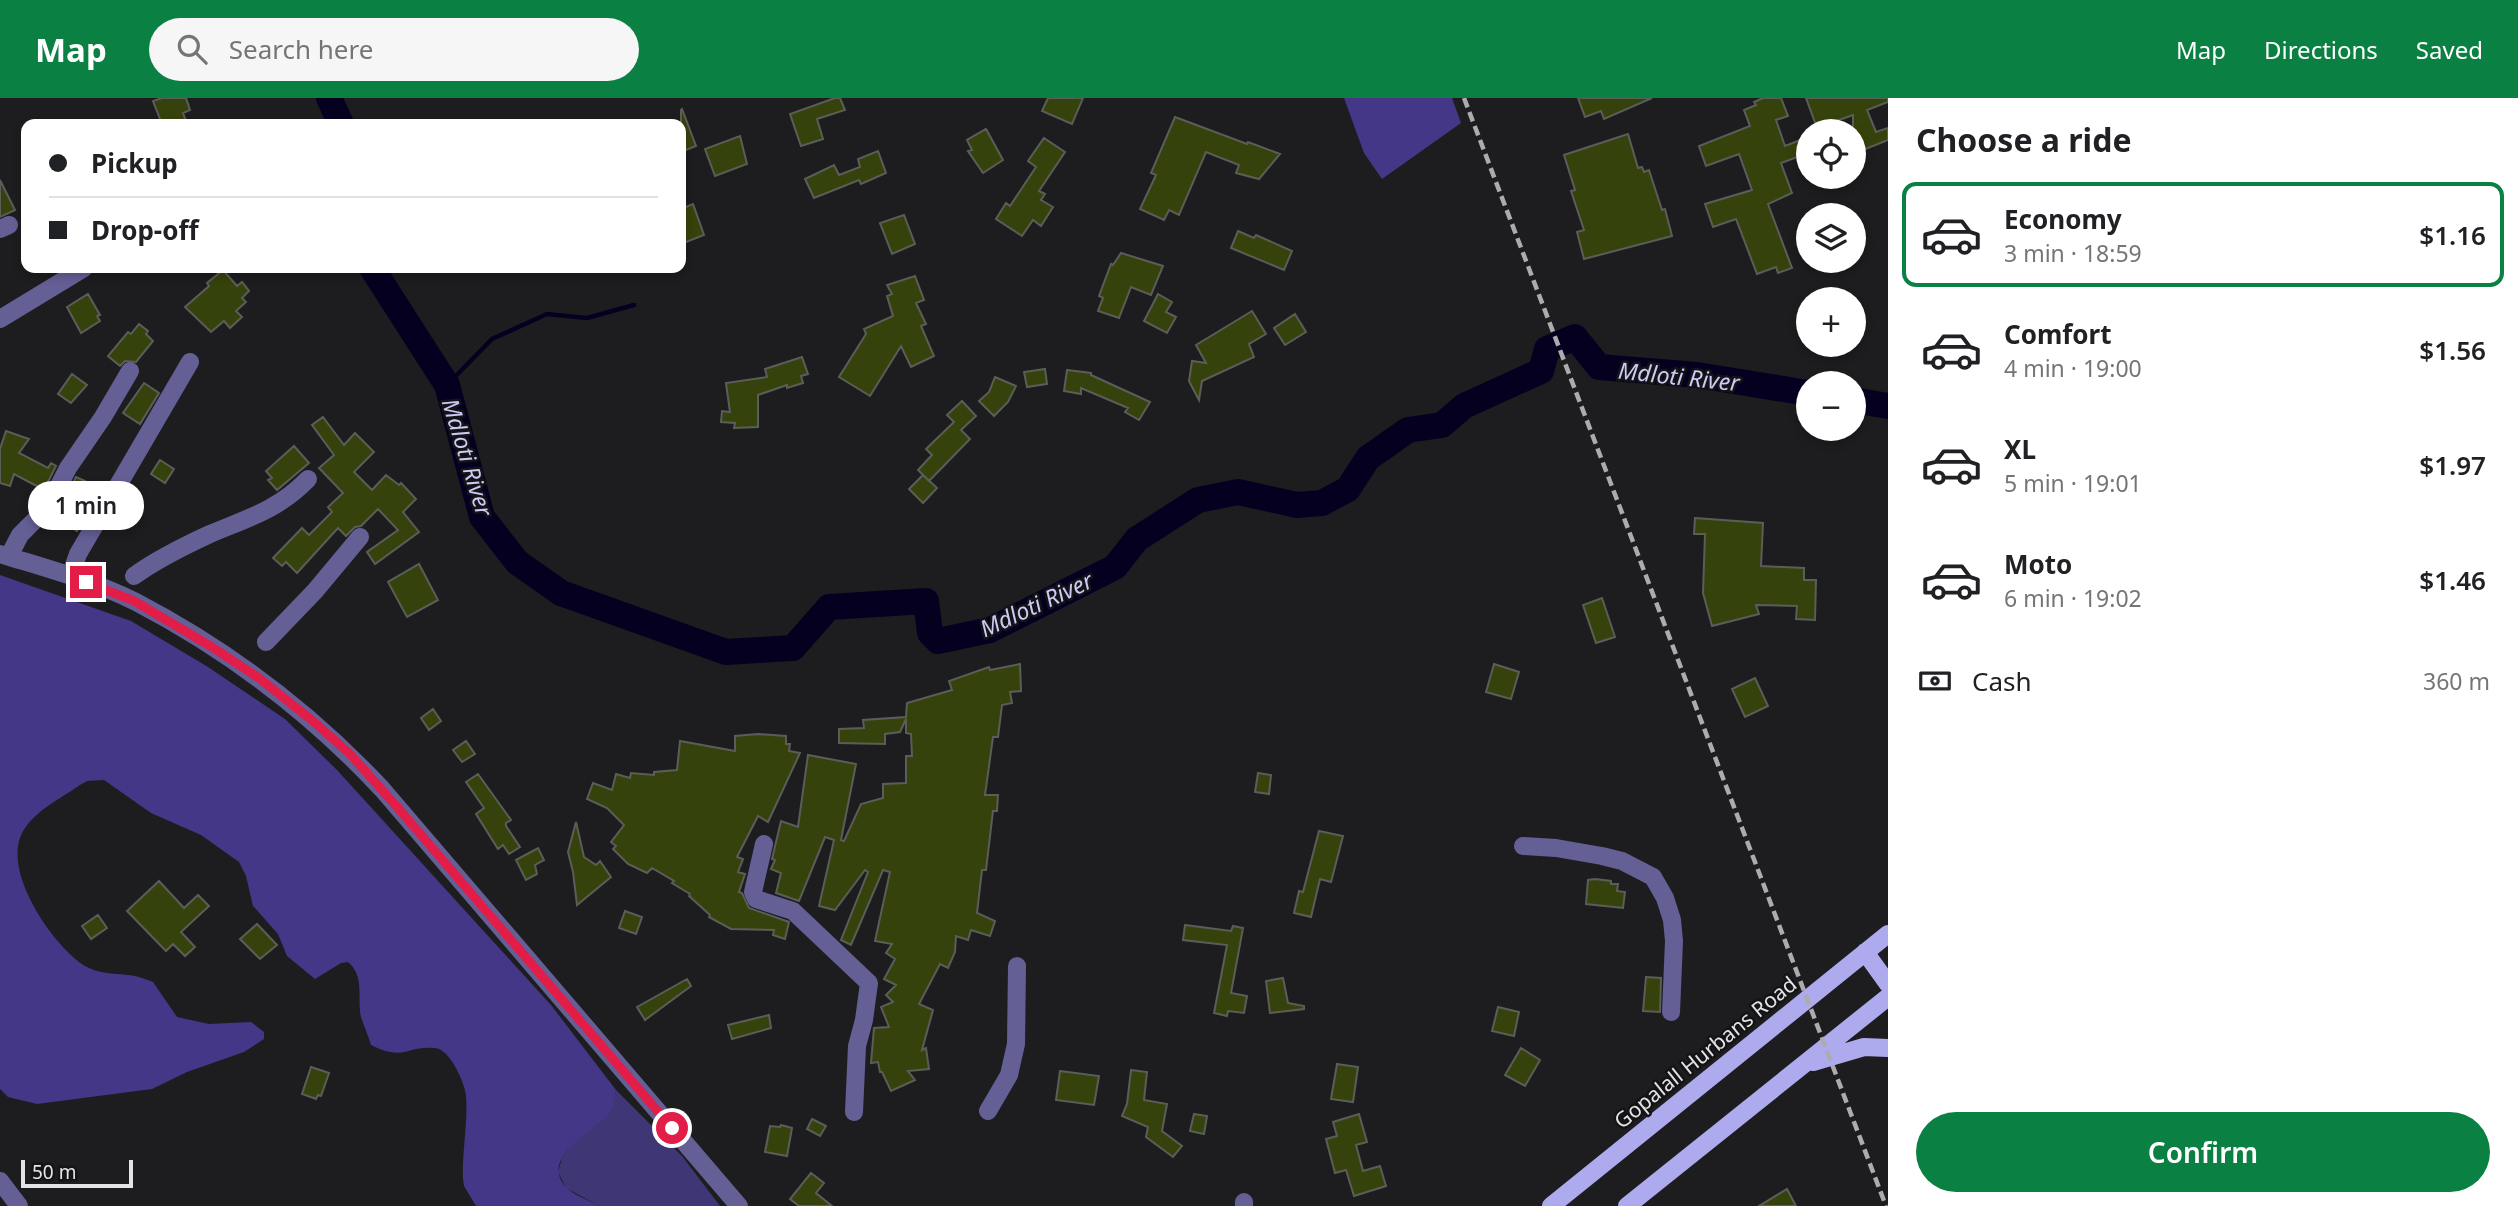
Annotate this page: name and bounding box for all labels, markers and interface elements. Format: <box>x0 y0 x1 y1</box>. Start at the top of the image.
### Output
search box <box>149 18 639 81</box>
text: Map <box>35 27 107 72</box>
icon: search <box>173 30 211 68</box>
text: Search here <box>229 31 373 67</box>
text: Map <box>2176 33 2226 66</box>
text: Directions <box>2264 33 2378 66</box>
text: Saved <box>2416 33 2483 66</box>
text: Choose a ride <box>1916 118 2132 161</box>
map controls <box>1796 119 1866 441</box>
button: locate <box>1796 119 1866 189</box>
text: Pickup <box>91 145 178 181</box>
text: Economy <box>2004 201 2122 237</box>
button: layers <box>1796 203 1866 273</box>
icon: car <box>1920 203 1983 266</box>
text: Drop-off <box>91 212 198 248</box>
text: $1.16 <box>2419 217 2486 253</box>
text: 3 min · 18:59 <box>2004 237 2142 269</box>
button: + <box>1796 287 1866 357</box>
text: Comfort <box>2004 316 2112 352</box>
icon: car <box>1920 318 1983 381</box>
text: $1.56 <box>2419 332 2486 368</box>
text: 4 min · 19:00 <box>2004 352 2142 384</box>
water label: Mdloti River <box>1617 354 1742 398</box>
button: − <box>1796 371 1866 441</box>
water label: Mdloti River <box>435 394 501 521</box>
text: XL <box>2004 431 2036 467</box>
icon: car <box>1920 433 1983 496</box>
text: $1.97 <box>2419 447 2486 483</box>
text: 5 min · 19:01 <box>2004 467 2142 499</box>
callout: 1 min <box>28 480 144 530</box>
text: 1 min <box>55 489 117 521</box>
text: Moto <box>2004 546 2072 582</box>
icon: car <box>1920 548 1983 611</box>
text: $1.46 <box>2419 562 2486 598</box>
water label: Mdloti River <box>974 563 1099 644</box>
route end <box>70 566 102 598</box>
text: 6 min · 19:02 <box>2004 582 2142 614</box>
icon: cash <box>1916 662 1954 700</box>
text: Cash <box>1972 663 2032 699</box>
text: 360 m <box>2423 665 2490 697</box>
street label: Gopalall Hurbans Road <box>1608 970 1802 1134</box>
route start <box>656 1112 688 1144</box>
button: Confirm <box>1916 1112 2490 1192</box>
scale bar <box>21 1157 133 1189</box>
text: 50 m <box>32 1159 76 1185</box>

